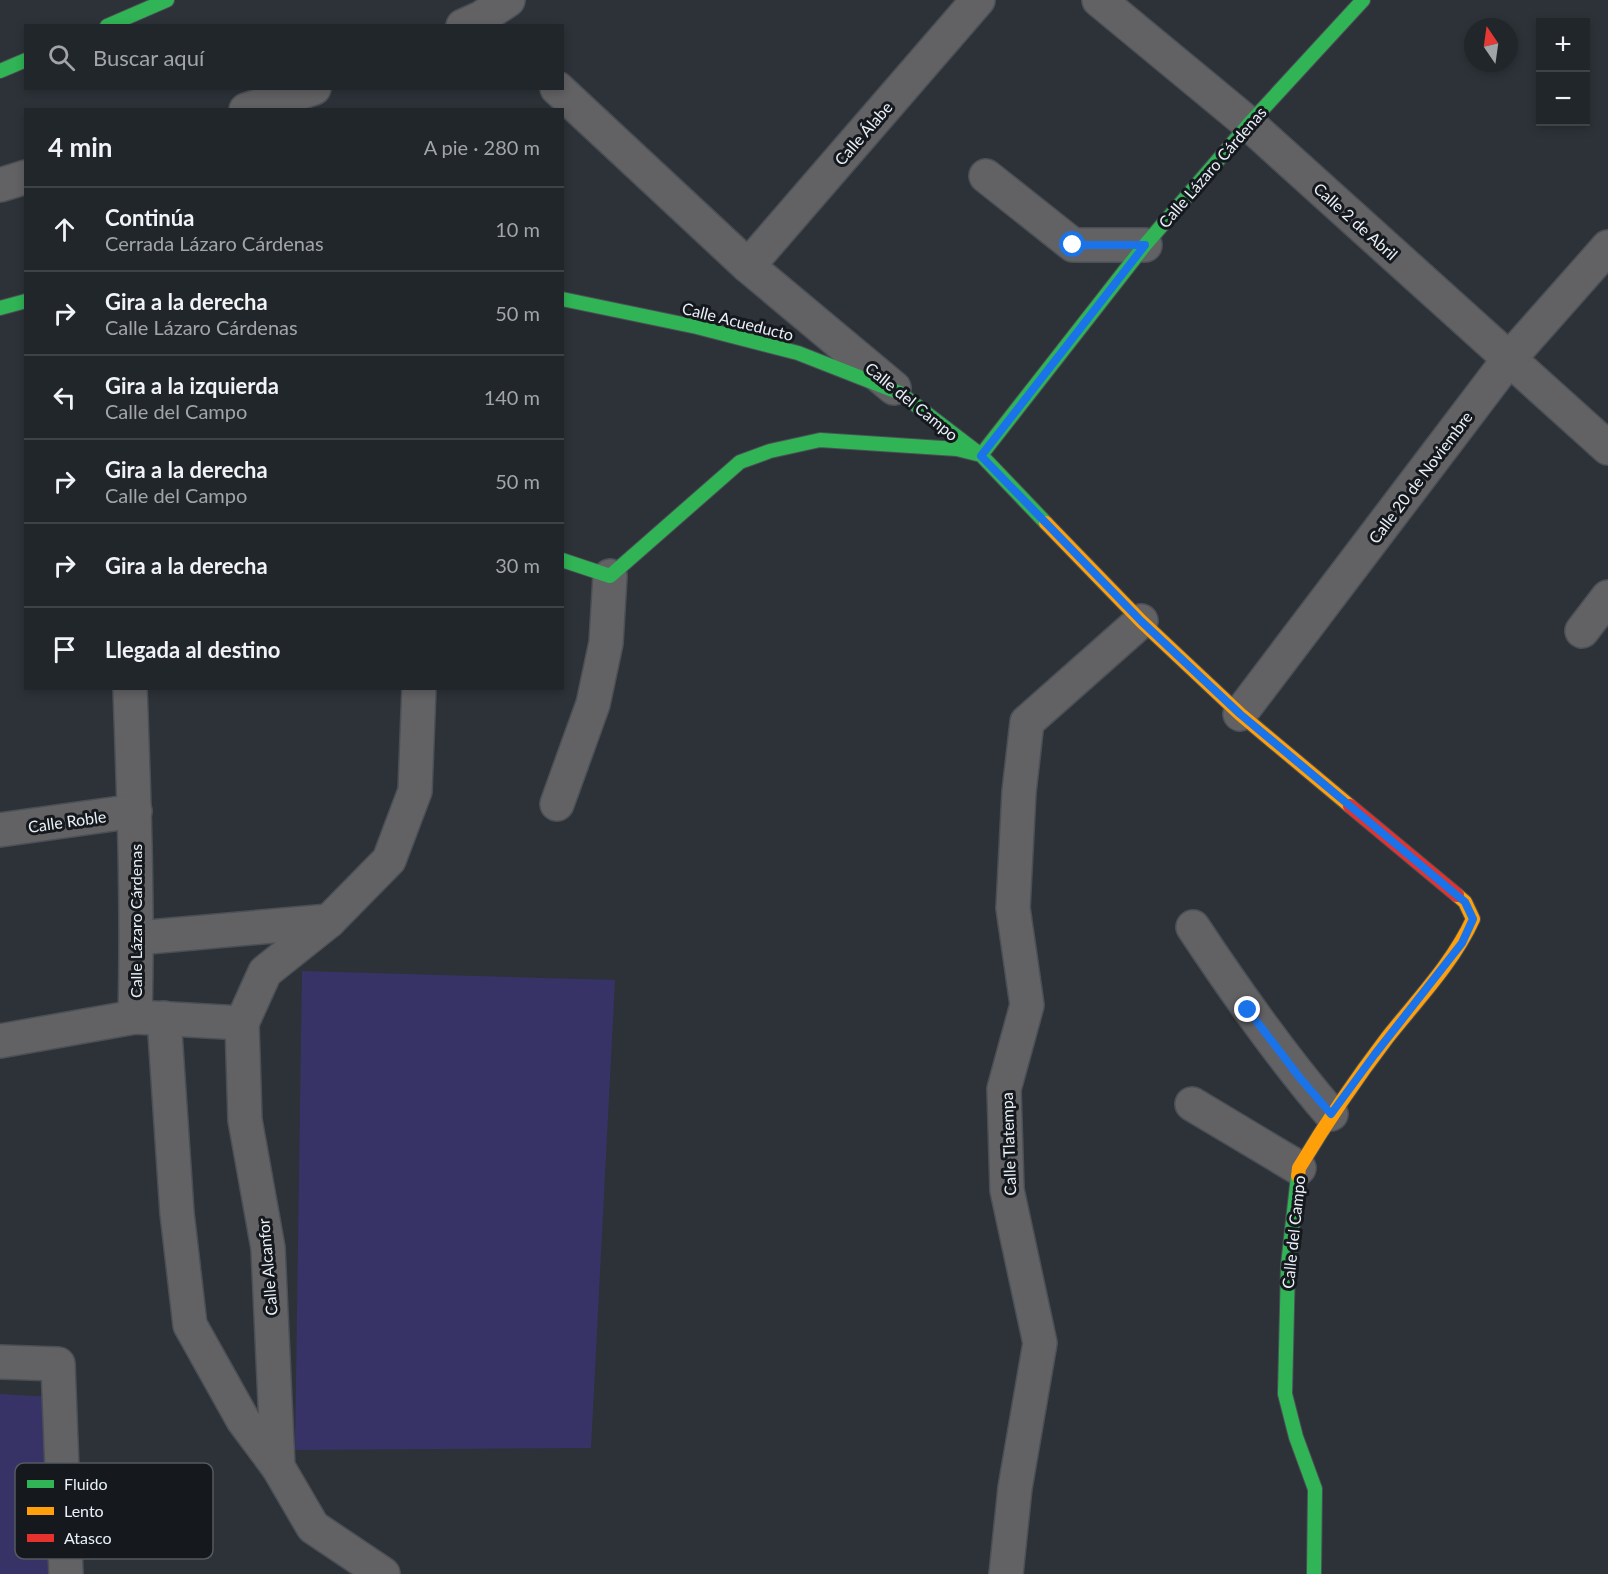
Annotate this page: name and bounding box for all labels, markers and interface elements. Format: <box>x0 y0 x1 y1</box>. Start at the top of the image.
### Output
north arrow <box>1464 18 1518 72</box>
map controls <box>1536 18 1590 126</box>
button: + <box>1536 18 1590 72</box>
search box <box>24 24 564 90</box>
icon: search <box>45 41 78 74</box>
text: Buscar aquí <box>93 44 204 71</box>
button: − <box>1536 72 1590 126</box>
street label: Calle Álabe <box>830 97 896 169</box>
street label: Calle Lázaro Cárdenas <box>1154 103 1270 231</box>
text: 4 min <box>48 131 112 163</box>
text: A pie · 280 m <box>424 135 540 159</box>
street label: Calle 2 de Abril <box>1310 178 1402 264</box>
text: Continúa <box>105 204 194 231</box>
icon: ahead <box>48 213 81 246</box>
text: 10 m <box>495 217 540 241</box>
text: Cerrada Lázaro Cárdenas <box>105 231 324 255</box>
route start <box>1059 231 1085 257</box>
text: Gira a la derecha <box>105 288 268 315</box>
icon: right <box>48 297 81 330</box>
street label: Calle Acueducto <box>680 298 796 344</box>
text: 50 m <box>495 301 540 325</box>
text: Calle Lázaro Cárdenas <box>105 315 298 339</box>
street label: Calle del Campo <box>862 358 962 444</box>
text: Gira a la izquierda <box>105 372 279 399</box>
icon: left <box>48 381 81 414</box>
text: 140 m <box>484 385 540 409</box>
text: Calle del Campo <box>105 399 247 423</box>
street label: Calle 20 de Noviembre <box>1364 407 1476 547</box>
text: Gira a la derecha <box>105 456 268 483</box>
icon: right <box>48 465 81 498</box>
text: 50 m <box>495 469 540 493</box>
text: Calle del Campo <box>105 483 247 507</box>
icon: right <box>48 549 81 582</box>
text: Gira a la derecha <box>105 552 268 579</box>
text: 30 m <box>495 553 540 577</box>
icon: arrive <box>48 633 81 666</box>
text: Llegada al destino <box>105 636 281 663</box>
street label: Calle Roble <box>27 806 107 836</box>
street label: Calle Lázaro Cárdenas <box>126 844 145 998</box>
route end <box>1234 996 1260 1022</box>
street label: Calle Tlatempa <box>997 1092 1019 1196</box>
street label: Calle del Campo <box>1278 1174 1308 1290</box>
street label: Calle Alcanfor <box>253 1217 281 1316</box>
legend <box>15 1463 213 1559</box>
text: Fluido <box>64 1474 107 1493</box>
text: Lento <box>64 1501 104 1520</box>
text: Atasco <box>64 1528 112 1547</box>

